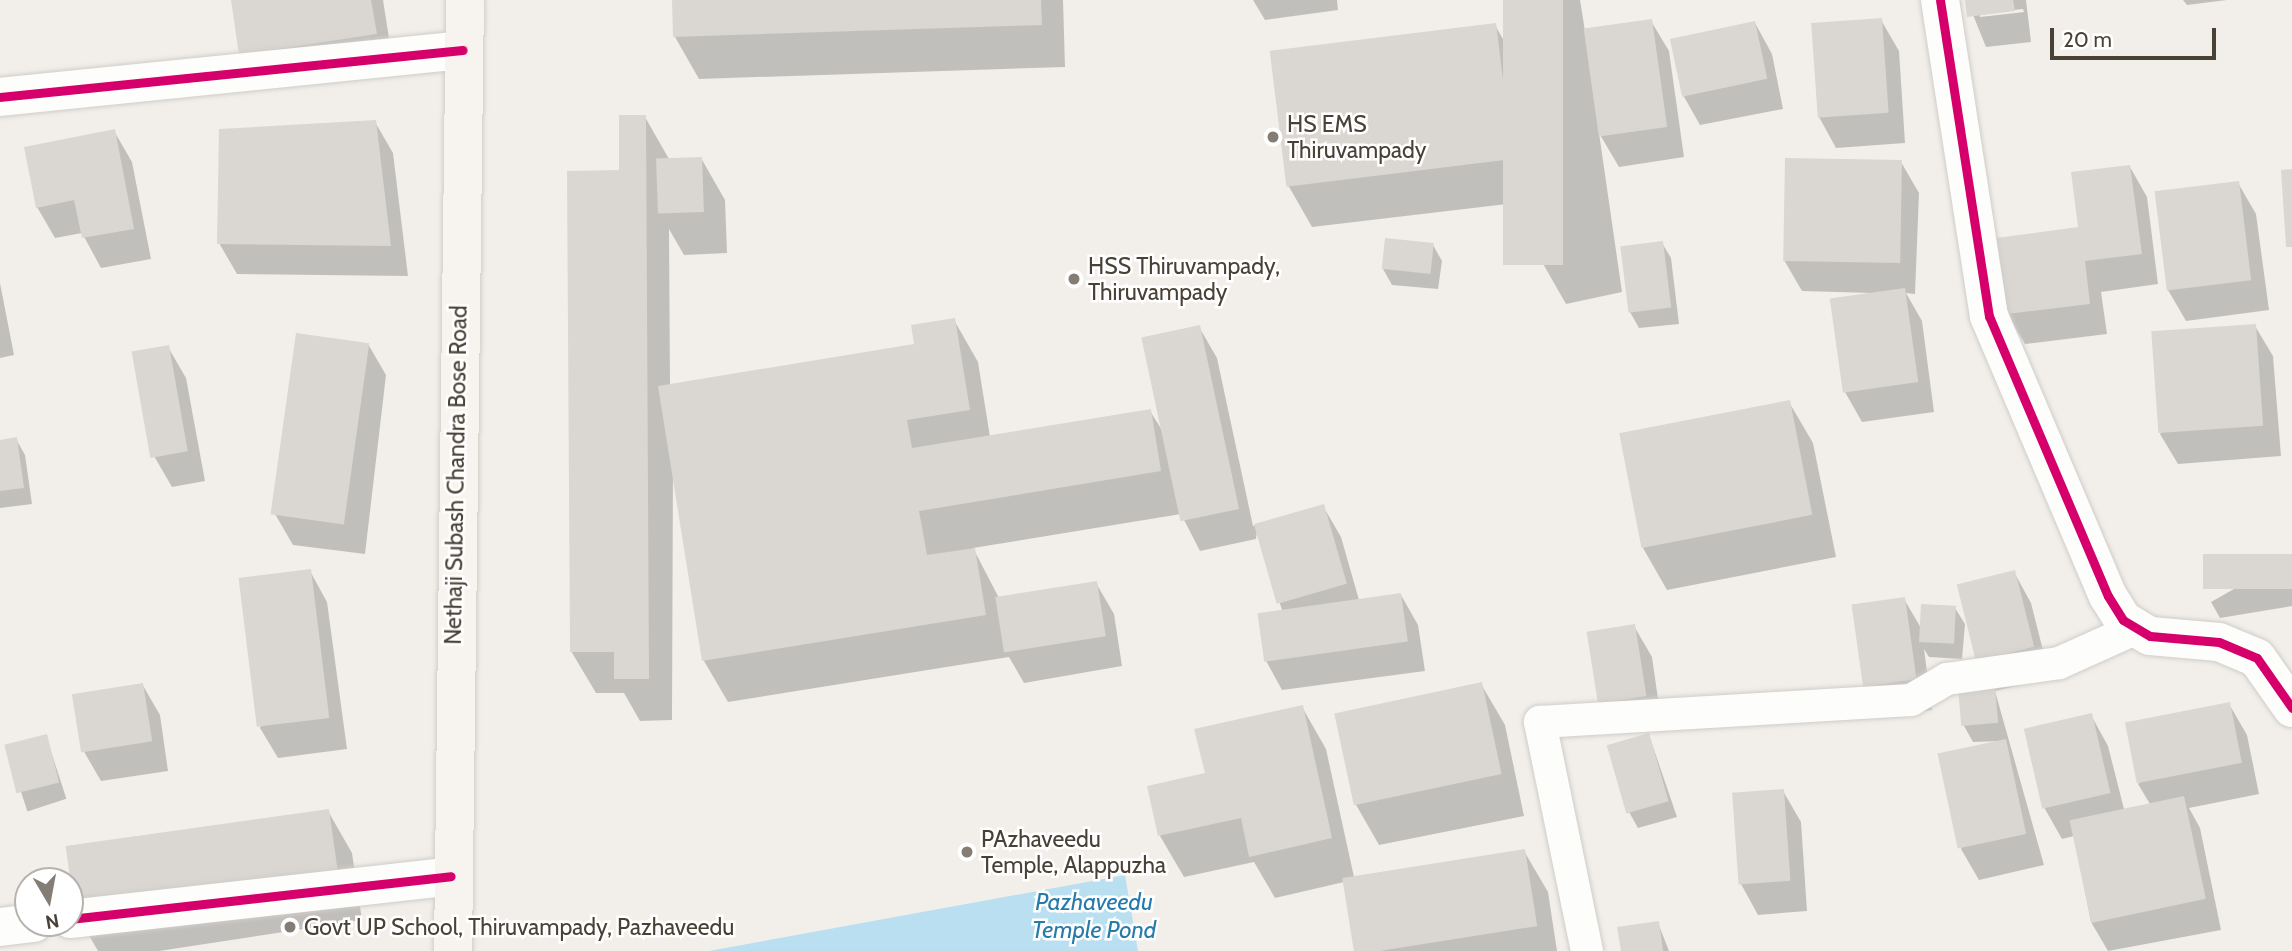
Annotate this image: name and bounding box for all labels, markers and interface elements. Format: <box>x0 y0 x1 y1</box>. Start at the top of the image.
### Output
scale bar <box>2054 14 2220 58</box>
text: 20 m <box>2063 27 2112 52</box>
place label: HS EMS Thiruvampady <box>1287 110 1426 164</box>
marker: HS EMS Thiruvampady <box>1265 129 1281 145</box>
place label: HSS Thiruvampady, Thiruvampady <box>1088 252 1280 306</box>
marker: HSS Thiruvampady, Thiruvampady <box>1066 271 1082 287</box>
street label: Nethaji Subash Chandra Bose Road <box>439 305 473 645</box>
place label: PAzhaveedu Temple, Alappuzha <box>981 825 1166 879</box>
marker: PAzhaveedu Temple, Alappuzha <box>959 844 975 860</box>
north arrow <box>14 867 84 937</box>
water label: Pazhaveedu Temple Pond <box>1032 888 1156 944</box>
text: N <box>44 909 61 934</box>
place label: Govt UP School, Thiruvampady, Pazhaveedu <box>304 913 734 941</box>
marker: Govt UP School, Thiruvampady, Pazhaveedu <box>282 919 298 935</box>

